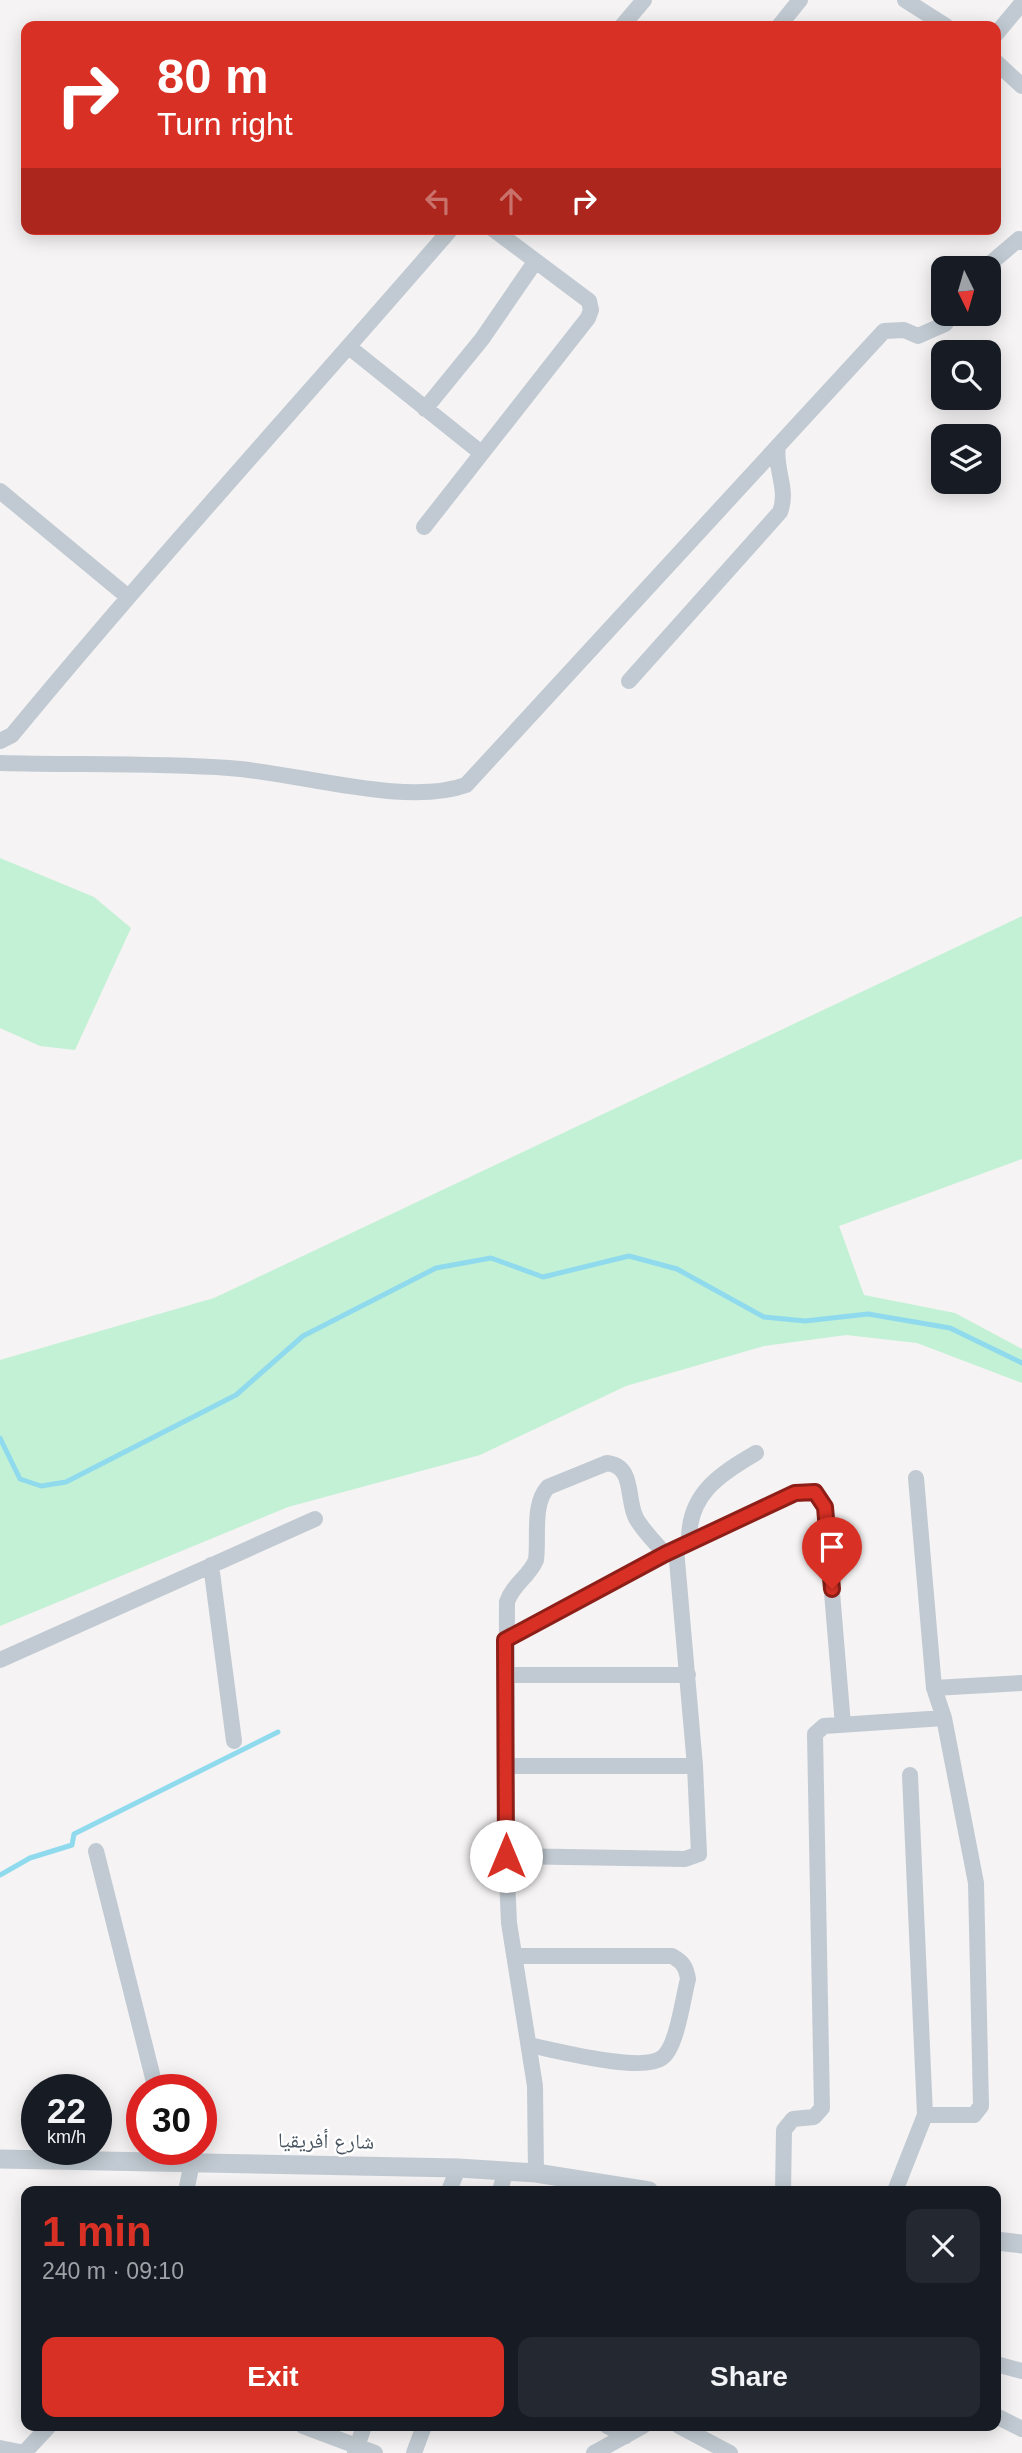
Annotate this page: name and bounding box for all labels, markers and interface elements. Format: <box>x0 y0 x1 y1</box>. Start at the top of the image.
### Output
icon: right <box>42 49 133 140</box>
text: 80 m <box>157 49 269 103</box>
text: Turn right <box>157 106 293 142</box>
icon: left <box>419 182 457 220</box>
icon: ahead <box>492 182 530 220</box>
icon: right <box>565 182 603 220</box>
north arrow <box>931 256 1001 326</box>
map controls <box>931 256 1001 494</box>
button: search <box>931 340 1001 410</box>
button: layers <box>931 424 1001 494</box>
pin <box>802 1517 862 1589</box>
icon: arrive <box>813 1528 851 1566</box>
position arrow <box>469 1819 543 1893</box>
speed limit sign: 30 <box>126 2074 217 2165</box>
text: 22 <box>47 2091 86 2130</box>
text: km/h <box>47 2127 86 2147</box>
street label: شارع أفريقيا <box>278 2127 374 2155</box>
text: 1 min <box>42 2208 152 2255</box>
button: close <box>906 2209 980 2283</box>
text: 240 m · 09:10 <box>42 2258 184 2284</box>
button: Exit <box>42 2337 504 2417</box>
button: Share <box>518 2337 980 2417</box>

